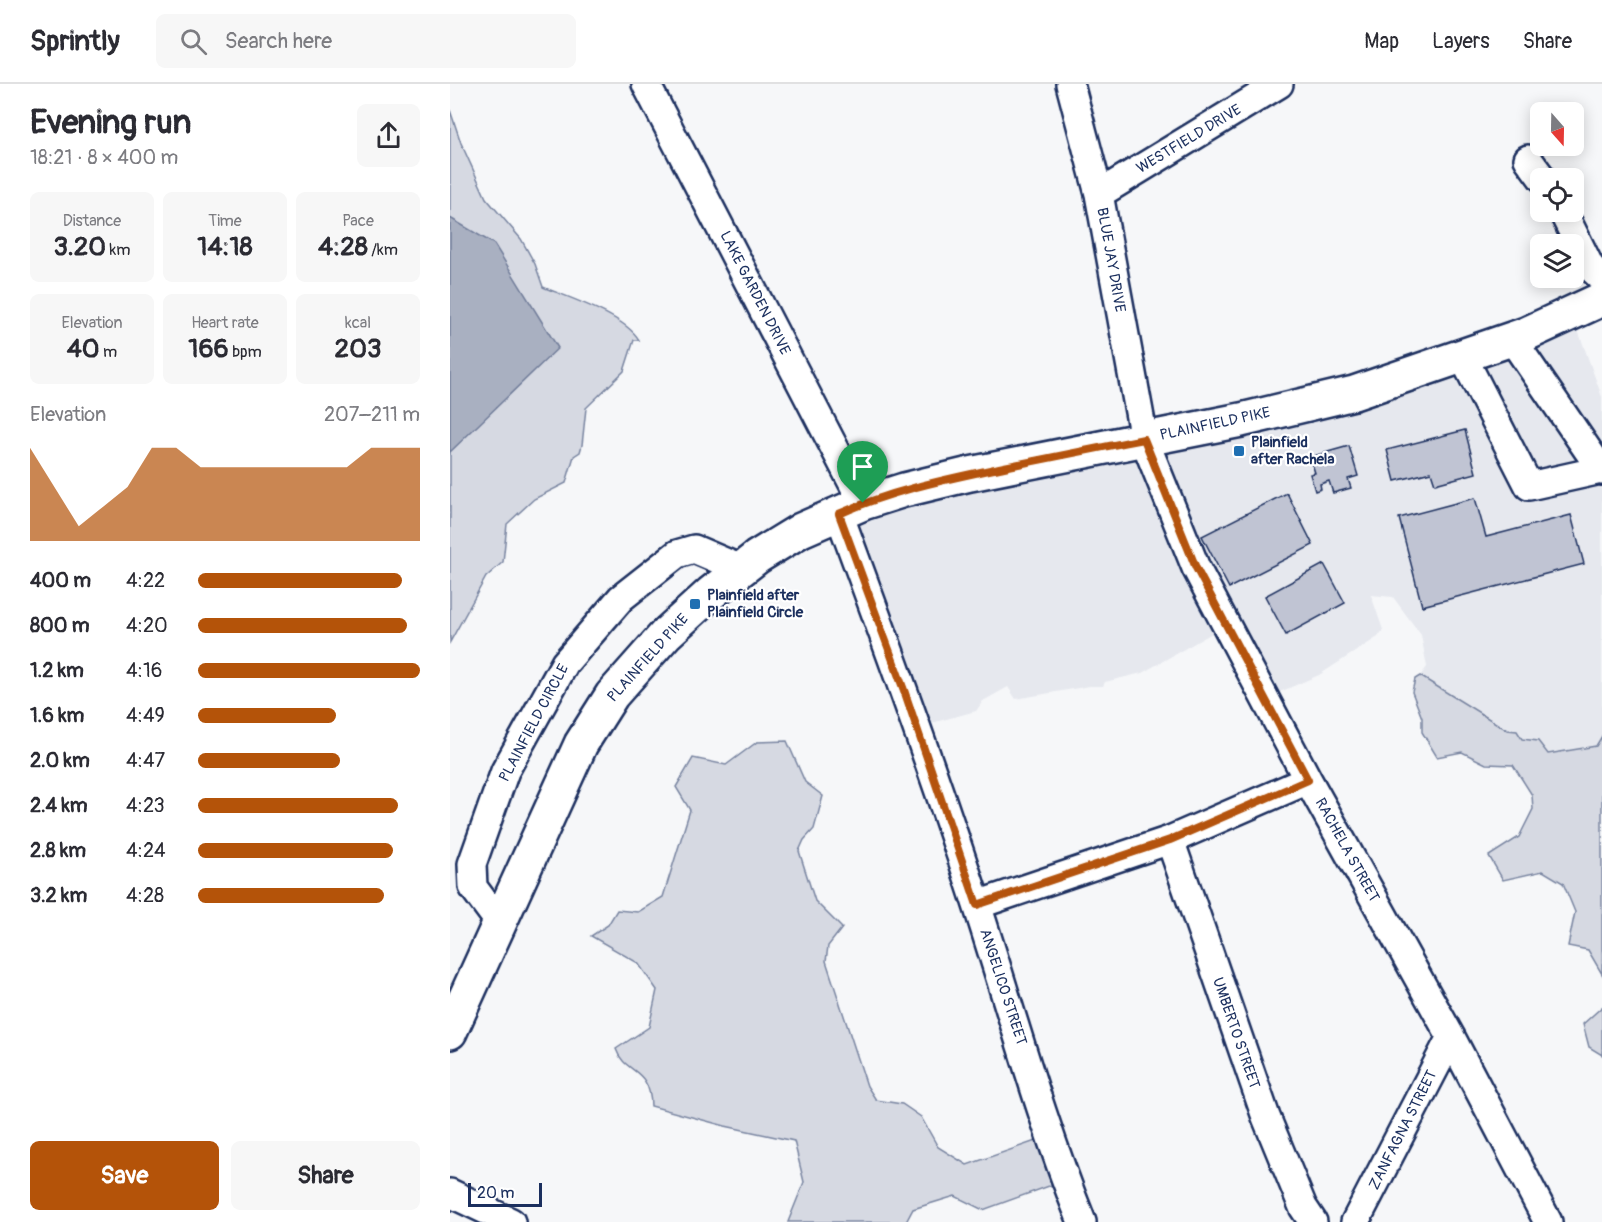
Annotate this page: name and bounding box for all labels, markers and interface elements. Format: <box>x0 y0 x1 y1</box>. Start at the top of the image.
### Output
search box <box>156 14 576 68</box>
text: Sprintly <box>30 24 120 59</box>
icon: search <box>177 25 210 58</box>
text: Search here <box>225 27 332 55</box>
text: Map <box>1364 28 1399 55</box>
text: Layers <box>1432 28 1490 55</box>
text: Share <box>1523 28 1572 55</box>
street label: WESTFIELD DRIVE <box>1133 100 1245 178</box>
text: Evening run <box>30 102 191 143</box>
north arrow <box>1530 102 1584 156</box>
map controls <box>1530 102 1584 288</box>
button: share <box>357 104 420 167</box>
text: 18:21 · 8 × 400 m <box>30 145 178 170</box>
button: locate <box>1530 168 1584 222</box>
street label: BLUE JAY DRIVE <box>1092 206 1130 314</box>
text: Distance <box>63 211 121 231</box>
text: Time <box>208 211 242 231</box>
text: Pace <box>342 211 374 231</box>
street label: LAKE GARDEN DRIVE <box>716 228 795 358</box>
text: 3.20 <box>54 231 106 263</box>
text: 14:18 <box>197 231 253 263</box>
text: 4:28 <box>318 231 368 263</box>
button: layers <box>1530 234 1584 288</box>
text: km <box>106 240 130 260</box>
text: /km <box>368 240 398 260</box>
text: Elevation <box>62 313 122 333</box>
text: Heart rate <box>191 313 259 333</box>
text: kcal <box>345 313 371 333</box>
text: 40 <box>67 333 100 365</box>
text: 166 <box>188 333 229 365</box>
text: 203 <box>335 333 381 365</box>
text: m <box>100 342 117 362</box>
text: bpm <box>229 342 262 362</box>
text: Elevation <box>30 402 106 427</box>
text: 207–211 m <box>324 402 420 427</box>
street label: PLAINFIELD PIKE <box>1158 403 1272 445</box>
place label: Plainfield after Rachela <box>1251 433 1334 469</box>
pin <box>837 441 888 503</box>
marker: Plainfield after Rachela <box>1232 444 1246 458</box>
icon: arrive <box>846 450 879 483</box>
text: 400 m <box>30 568 91 593</box>
text: 4:22 <box>126 568 165 593</box>
place label: Plainfield after Plainfield Circle <box>707 586 804 622</box>
marker: Plainfield after Plainfield Circle <box>688 597 702 611</box>
street label: PLAINFIELD PIKE <box>603 610 693 706</box>
text: 800 m <box>30 613 90 638</box>
text: 4:20 <box>126 613 168 638</box>
text: 1.2 km <box>30 658 84 683</box>
text: 4:16 <box>126 658 162 683</box>
street label: PLAINFIELD CIRCLE <box>495 661 573 785</box>
text: 1.6 km <box>30 703 84 728</box>
text: 4:49 <box>126 703 165 728</box>
text: 2.0 km <box>30 748 90 773</box>
text: 4:47 <box>126 748 165 773</box>
text: 2.4 km <box>30 793 88 818</box>
text: 4:23 <box>126 793 165 818</box>
street label: RACHELA STREET <box>1311 795 1383 905</box>
text: 2.8 km <box>30 838 86 863</box>
text: 4:24 <box>126 838 166 863</box>
text: 3.2 km <box>30 883 87 908</box>
text: 4:28 <box>126 883 164 908</box>
street label: ANGELICO STREET <box>975 926 1031 1048</box>
street label: UMBERTO STREET <box>1208 975 1264 1091</box>
street label: ZANFAGNA STREET <box>1365 1067 1441 1193</box>
button: Save <box>30 1141 219 1210</box>
button: Share <box>231 1141 420 1210</box>
scale bar <box>468 1180 542 1208</box>
text: 20 m <box>477 1183 515 1203</box>

